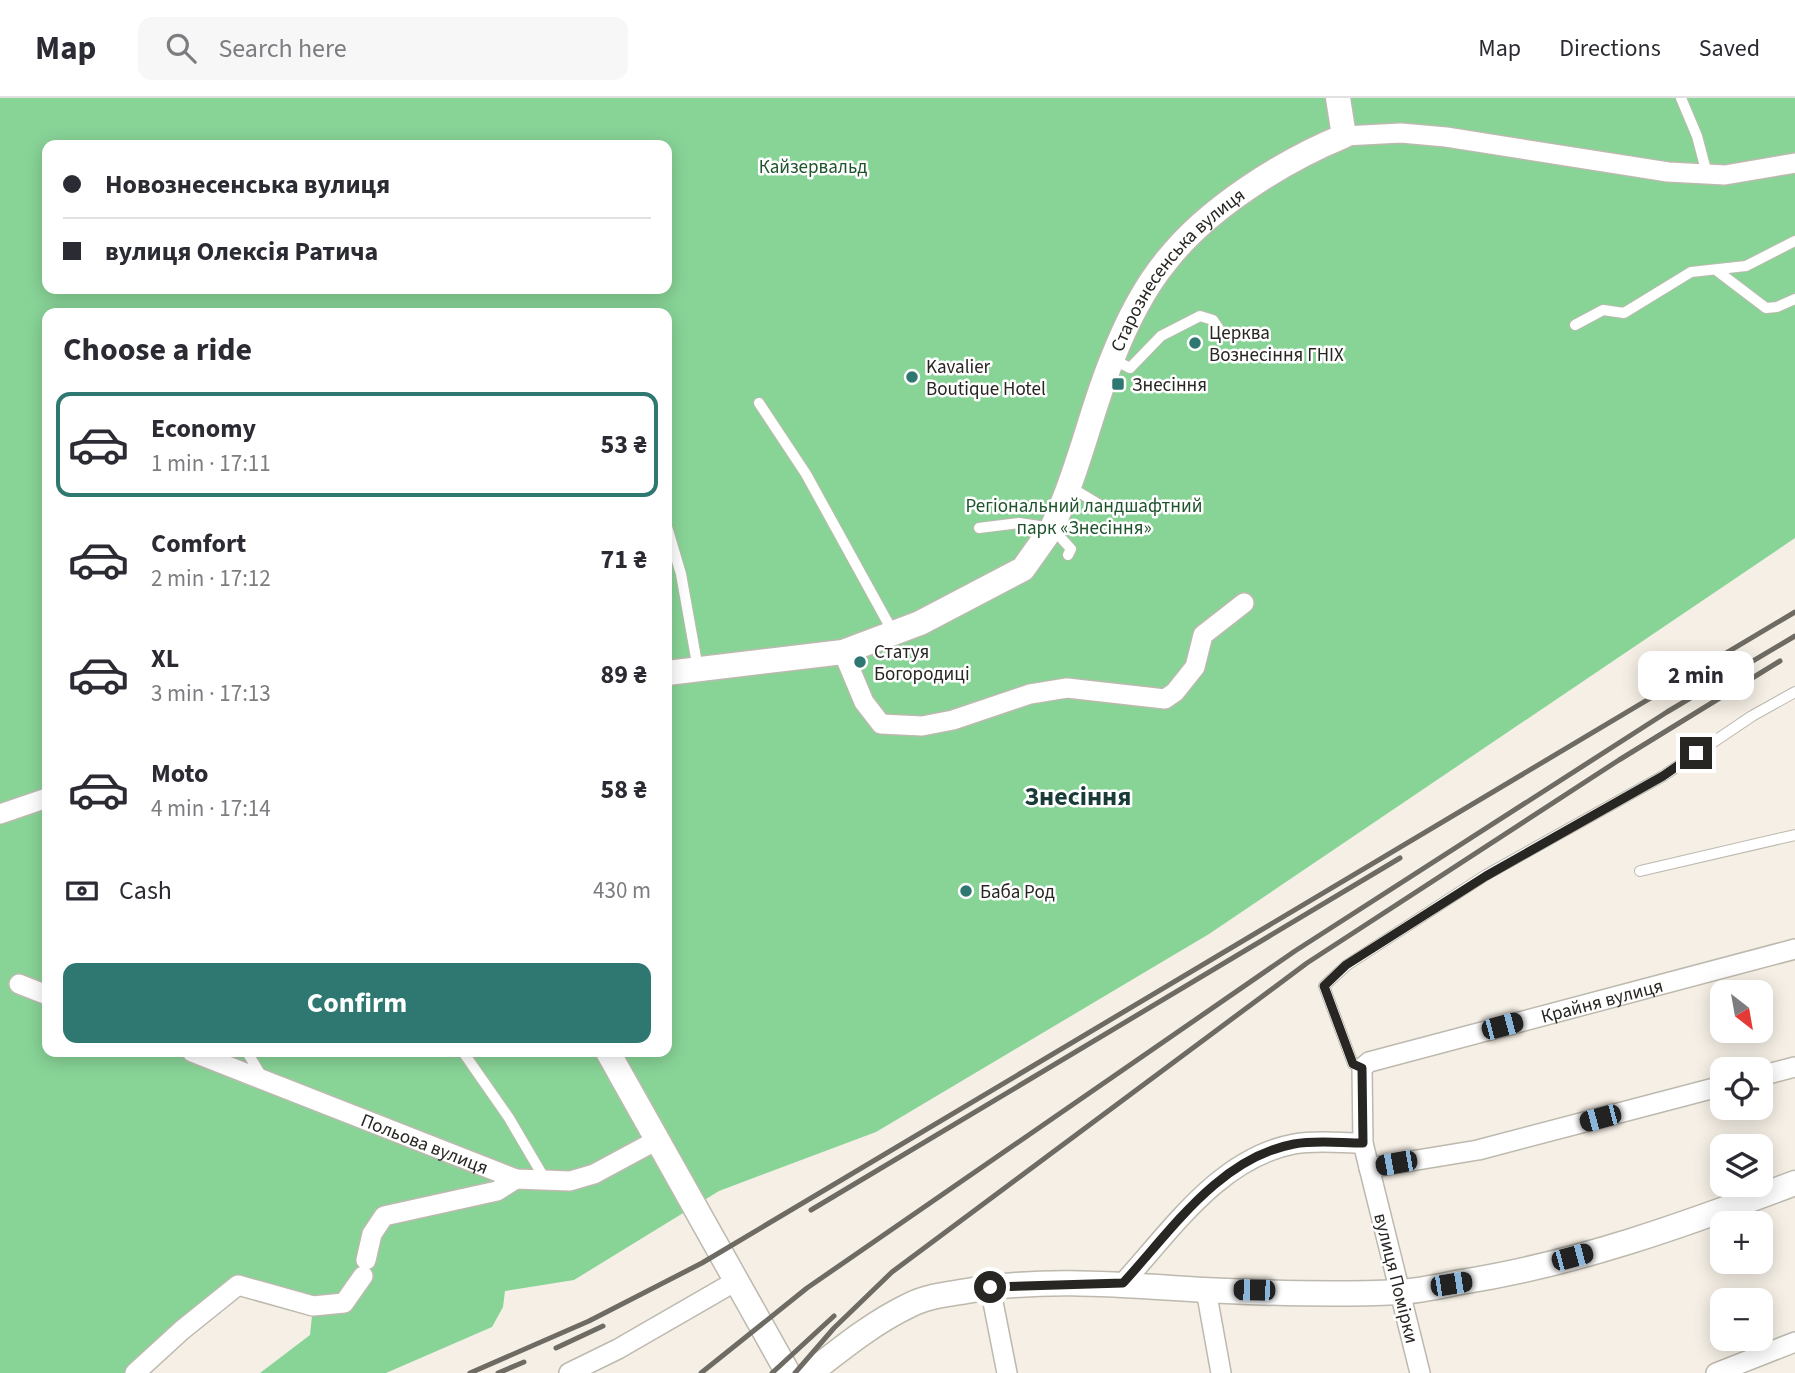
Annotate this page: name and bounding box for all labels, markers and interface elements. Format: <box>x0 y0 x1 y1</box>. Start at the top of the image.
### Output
search box <box>138 17 628 80</box>
text: Map <box>35 25 96 72</box>
icon: search <box>162 29 200 67</box>
text: Search here <box>218 30 347 67</box>
text: Map <box>1478 31 1521 66</box>
text: Directions <box>1559 31 1661 66</box>
text: Saved <box>1699 31 1760 66</box>
park label: Кайзервальд <box>759 154 867 181</box>
text: Новознесенська вулиця <box>105 166 390 203</box>
street label: Старознесенська вулиця <box>1105 182 1251 356</box>
text: вулиця Олексія Ратича <box>105 233 378 270</box>
place label: Церква Вознесіння ГНІХ <box>1209 320 1344 369</box>
text: Choose a ride <box>63 327 252 373</box>
marker: Церква Вознесіння ГНІХ <box>1187 335 1203 351</box>
place label: Kavalier Boutique Hotel <box>926 354 1046 403</box>
marker: Kavalier Boutique Hotel <box>904 369 920 385</box>
place label: Знесіння <box>1132 372 1207 399</box>
marker: Знесіння <box>1110 376 1126 392</box>
text: Economy <box>151 410 256 447</box>
icon: car <box>67 413 130 476</box>
text: 53 ₴ <box>601 426 647 463</box>
text: 1 min · 17:11 <box>151 447 271 480</box>
park label: Регіональний ландшафтний парк «Знесіння» <box>966 493 1202 542</box>
text: Comfort <box>151 525 246 562</box>
icon: car <box>67 528 130 591</box>
text: 71 ₴ <box>601 541 647 578</box>
text: 2 min · 17:12 <box>151 562 271 595</box>
place label: Статуя Богородиці <box>874 639 970 688</box>
text: XL <box>151 640 179 677</box>
icon: car <box>67 643 130 706</box>
callout: 2 min <box>1638 652 1754 700</box>
marker: Статуя Богородиці <box>852 654 868 670</box>
text: 89 ₴ <box>601 656 647 693</box>
text: 2 min <box>1668 659 1724 692</box>
text: 3 min · 17:13 <box>151 677 271 710</box>
route end <box>1680 737 1712 769</box>
text: Moto <box>151 755 208 792</box>
icon: car <box>67 758 130 821</box>
text: 58 ₴ <box>601 771 647 808</box>
district label: Знесіння <box>1025 778 1131 815</box>
text: 4 min · 17:14 <box>151 792 271 825</box>
icon: cash <box>63 872 101 910</box>
text: Cash <box>119 872 172 909</box>
text: 430 m <box>593 874 651 907</box>
place label: Баба Род <box>980 879 1055 906</box>
marker: Баба Род <box>958 883 974 899</box>
button: Confirm <box>63 963 651 1043</box>
street label: Крайня вулиця <box>1538 973 1666 1031</box>
north arrow <box>1710 980 1773 1043</box>
map controls <box>1710 980 1773 1351</box>
car <box>1479 1010 1526 1042</box>
button: locate <box>1710 1057 1773 1120</box>
car <box>1577 1102 1624 1134</box>
street label: Польова вулиця <box>356 1107 492 1182</box>
button: layers <box>1710 1134 1773 1197</box>
car <box>1374 1149 1419 1177</box>
street label: вулиця Помірки <box>1366 1210 1425 1346</box>
button: + <box>1710 1211 1773 1274</box>
car <box>1549 1241 1596 1273</box>
car <box>1429 1270 1474 1298</box>
route start <box>974 1271 1006 1303</box>
car <box>1233 1279 1276 1301</box>
button: − <box>1710 1288 1773 1351</box>

